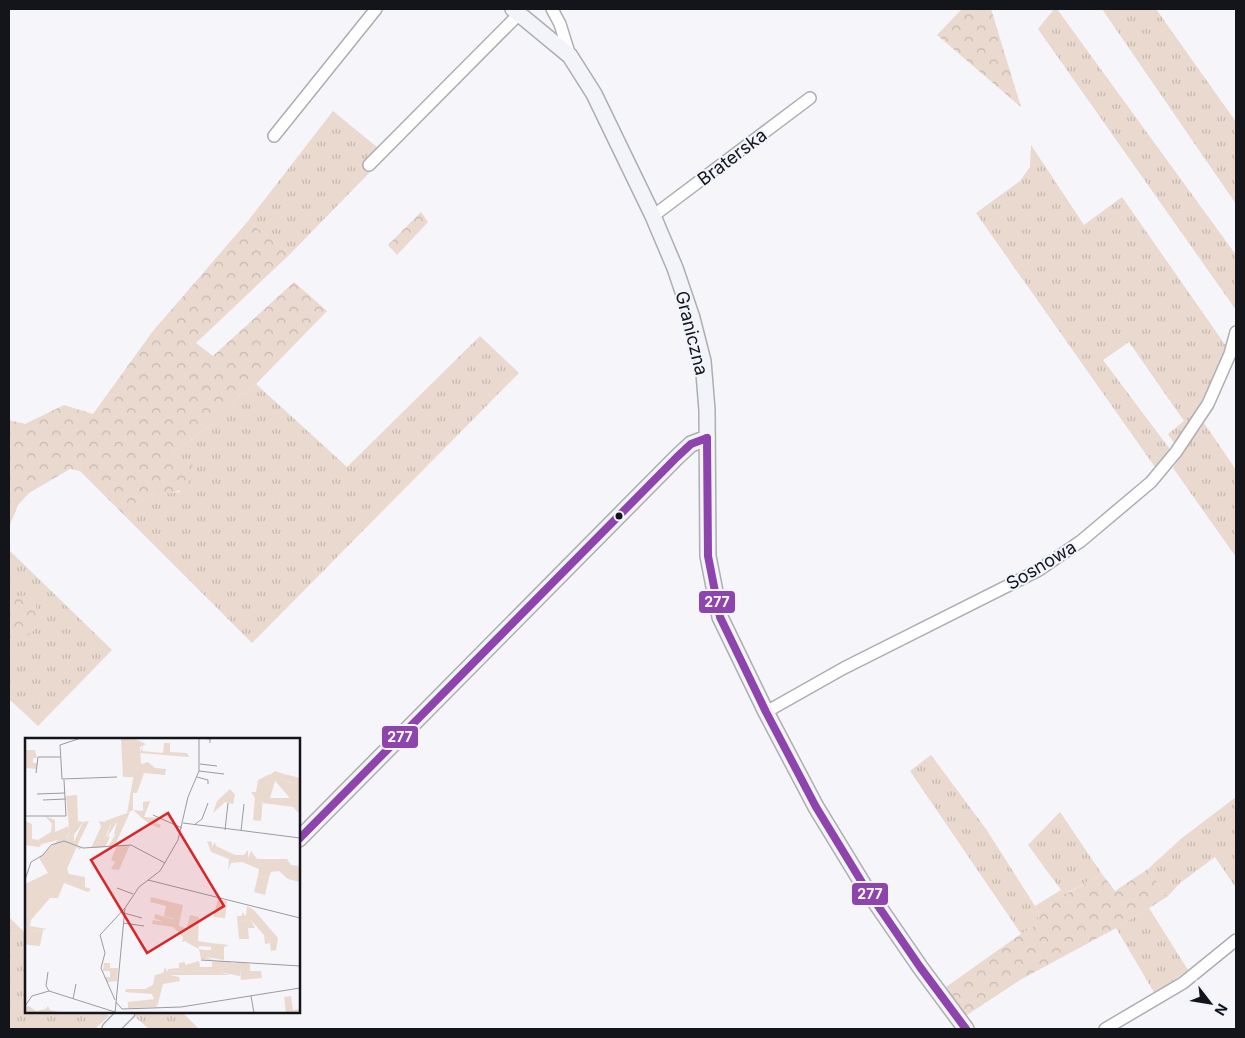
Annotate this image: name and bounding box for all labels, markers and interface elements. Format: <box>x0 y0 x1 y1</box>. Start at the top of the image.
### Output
street label: Braterska <box>693 124 771 190</box>
street label: Graniczna <box>671 289 713 377</box>
unlabelled marker <box>614 511 624 521</box>
street label: Sosnowa <box>1002 536 1080 594</box>
line badge: 277 <box>698 590 736 614</box>
text: 277 <box>704 593 730 610</box>
line badge: 277 <box>381 725 419 749</box>
text: 277 <box>387 728 413 745</box>
inset map <box>25 738 300 1013</box>
line badge: 277 <box>851 882 889 906</box>
text: 277 <box>857 885 883 902</box>
north arrow <box>1185 978 1235 1028</box>
text: N <box>1212 1001 1232 1019</box>

